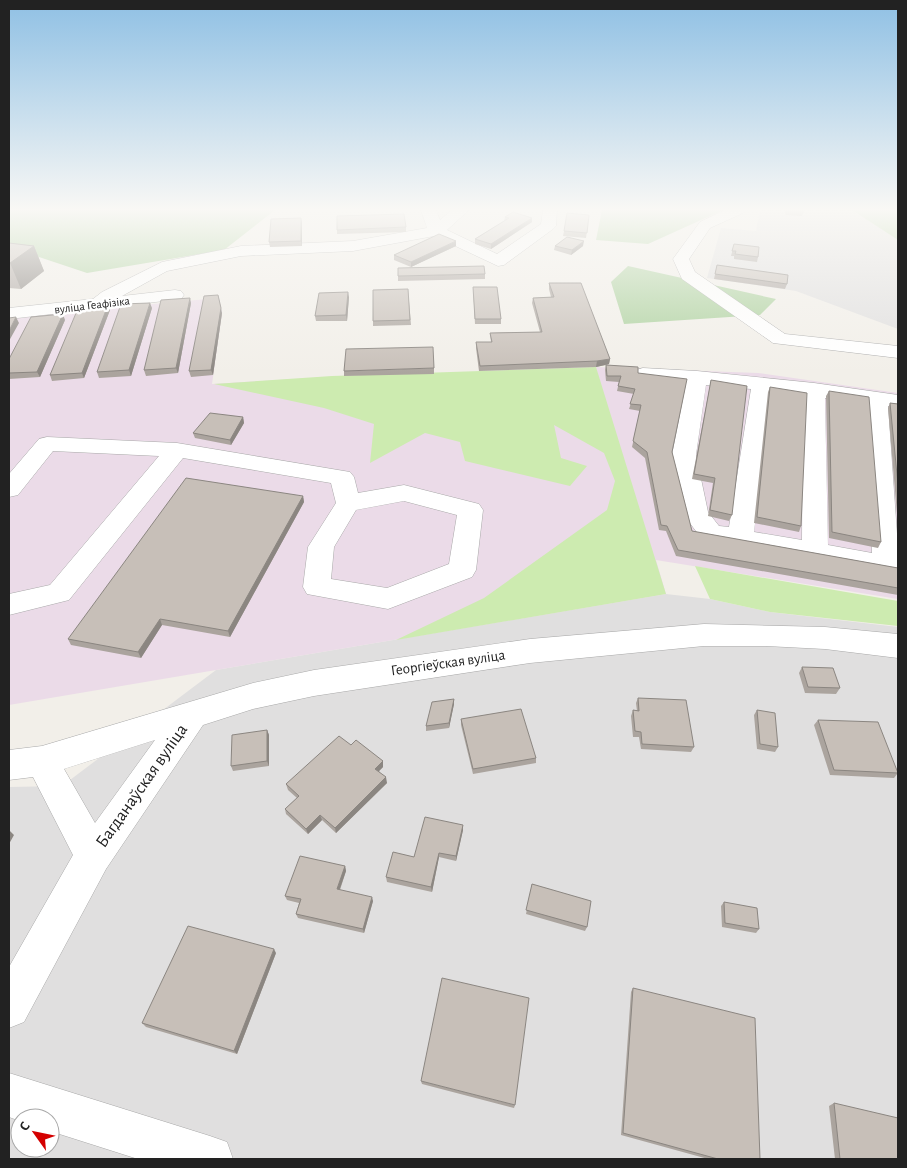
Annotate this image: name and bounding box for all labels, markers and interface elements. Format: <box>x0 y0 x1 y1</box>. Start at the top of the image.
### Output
street label: вуліца Геафізіка <box>54 294 131 317</box>
street label: Георгіеўская вуліца <box>390 648 506 678</box>
street label: Багданаўская вуліца <box>93 721 191 851</box>
north arrow <box>10 1108 60 1158</box>
text: С <box>17 1119 33 1134</box>

